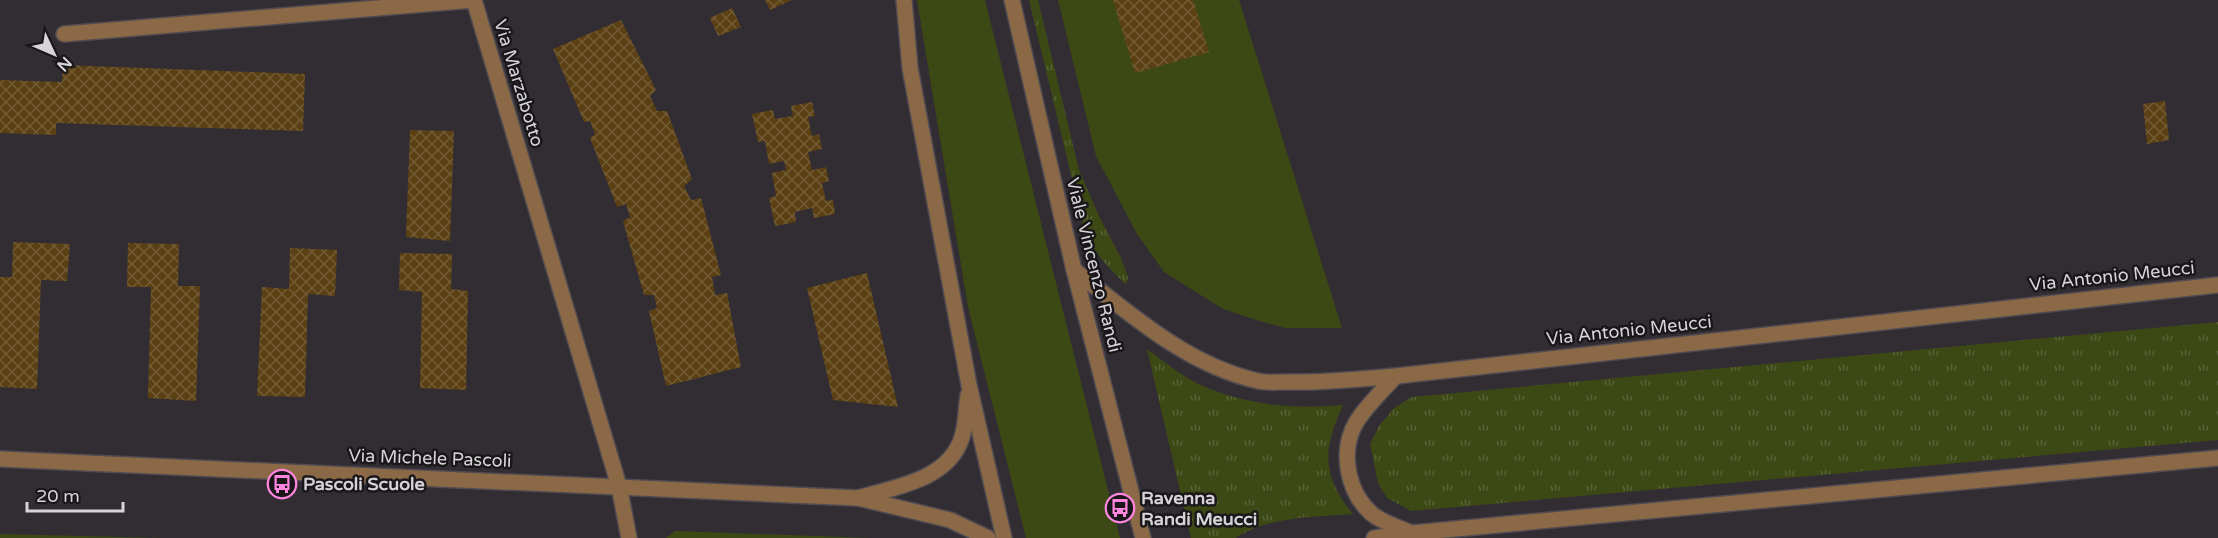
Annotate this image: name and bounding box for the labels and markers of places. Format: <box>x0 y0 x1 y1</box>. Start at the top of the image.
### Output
bus stop icon: Pascoli Scuole <box>266 468 298 500</box>
place label: Pascoli Scuole <box>303 473 425 495</box>
place label: Ravenna Randi Meucci <box>1141 487 1257 530</box>
bus stop icon: Ravenna Randi Meucci <box>1104 492 1136 524</box>

